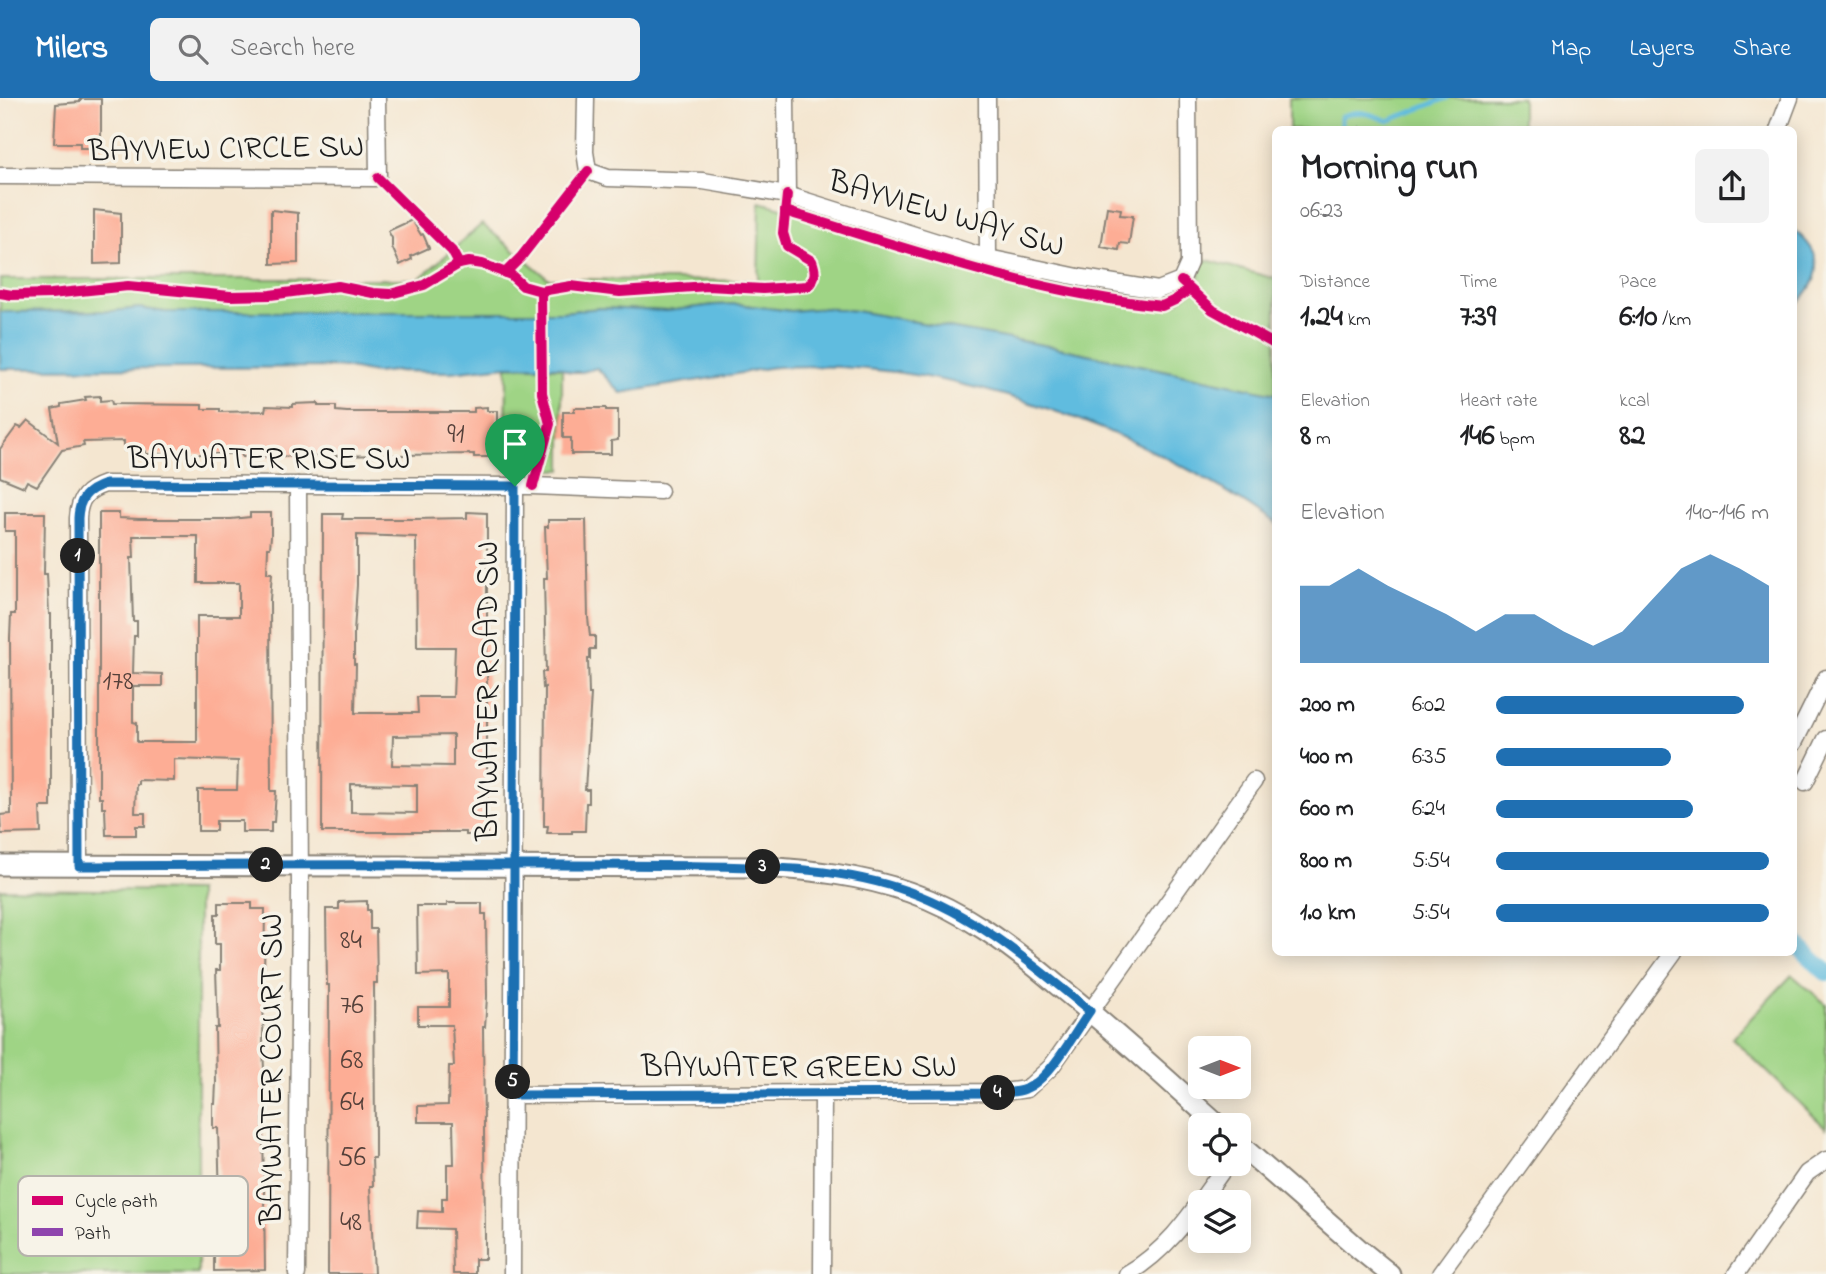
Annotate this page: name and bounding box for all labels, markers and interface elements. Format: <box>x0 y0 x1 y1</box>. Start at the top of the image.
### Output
search box <box>150 18 640 81</box>
text: Milers <box>35 25 108 73</box>
icon: search <box>174 30 212 68</box>
text: Search here <box>230 30 355 68</box>
text: Map <box>1551 32 1591 67</box>
text: Layers <box>1629 32 1695 67</box>
text: Share <box>1733 32 1791 67</box>
street label: BAYVIEW CIRCLE SW <box>87 125 364 176</box>
text: Morning run <box>1300 141 1478 197</box>
button: share <box>1695 149 1769 223</box>
street label: BAYVIEW WAY SW <box>822 159 1069 271</box>
text: 06:23 <box>1300 195 1343 228</box>
text: Distance <box>1300 269 1370 296</box>
text: Time <box>1460 269 1497 296</box>
text: Pace <box>1619 269 1656 296</box>
text: 1.24 <box>1300 296 1343 340</box>
text: 7:39 <box>1460 296 1496 340</box>
text: 6:10 <box>1619 296 1658 340</box>
text: km <box>1343 307 1371 334</box>
text: /km <box>1658 307 1691 334</box>
text: Elevation <box>1300 388 1370 415</box>
text: Heart rate <box>1460 388 1538 415</box>
text: kcal <box>1619 388 1650 415</box>
pin <box>485 414 545 486</box>
house number: 91 <box>447 415 465 456</box>
text: 8 <box>1300 415 1311 459</box>
text: 146 <box>1460 415 1495 459</box>
text: 82 <box>1619 415 1646 459</box>
icon: arrive <box>496 425 534 463</box>
text: m <box>1311 426 1331 453</box>
text: bpm <box>1495 426 1535 453</box>
street label: BAYWATER RISE SW <box>127 437 410 484</box>
text: Elevation <box>1300 497 1385 530</box>
text: 140–146 m <box>1685 497 1769 530</box>
pin: 1 <box>60 538 96 574</box>
street label: BAYWATER ROAD SW <box>466 541 513 842</box>
text: 1 <box>74 542 81 569</box>
house number: 178 <box>103 662 133 703</box>
text: 200 m <box>1300 689 1355 722</box>
text: 6:02 <box>1412 689 1445 722</box>
text: 400 m <box>1300 741 1353 774</box>
text: 6:35 <box>1412 741 1447 774</box>
text: 600 m <box>1300 793 1354 826</box>
text: 6:24 <box>1412 793 1445 826</box>
text: 800 m <box>1300 845 1352 878</box>
text: 5:54 <box>1412 845 1450 878</box>
pin: 2 <box>248 848 284 882</box>
pin: 3 <box>746 850 780 884</box>
text: 2 <box>261 851 270 878</box>
text: 3 <box>759 853 766 880</box>
text: 1.0 km <box>1300 897 1356 930</box>
text: 5:54 <box>1412 897 1450 930</box>
street label: BAYWATER COURT SW <box>250 913 297 1226</box>
house number: 84 <box>340 921 362 962</box>
house number: 76 <box>340 986 364 1027</box>
north arrow <box>1188 1036 1251 1099</box>
map controls <box>1188 1036 1251 1253</box>
house number: 68 <box>341 1041 363 1082</box>
street label: BAYWATER GREEN SW <box>640 1045 957 1092</box>
pin: 5 <box>496 1065 530 1100</box>
text: 5 <box>507 1068 518 1095</box>
pin: 4 <box>981 1076 1016 1110</box>
text: 4 <box>994 1079 1001 1106</box>
house number: 64 <box>340 1083 364 1124</box>
button: locate <box>1188 1113 1251 1176</box>
house number: 56 <box>338 1138 366 1179</box>
legend <box>18 1176 248 1256</box>
text: Cycle path <box>75 1189 157 1217</box>
button: layers <box>1188 1190 1251 1253</box>
house number: 48 <box>340 1203 362 1244</box>
text: Path <box>75 1221 111 1248</box>

